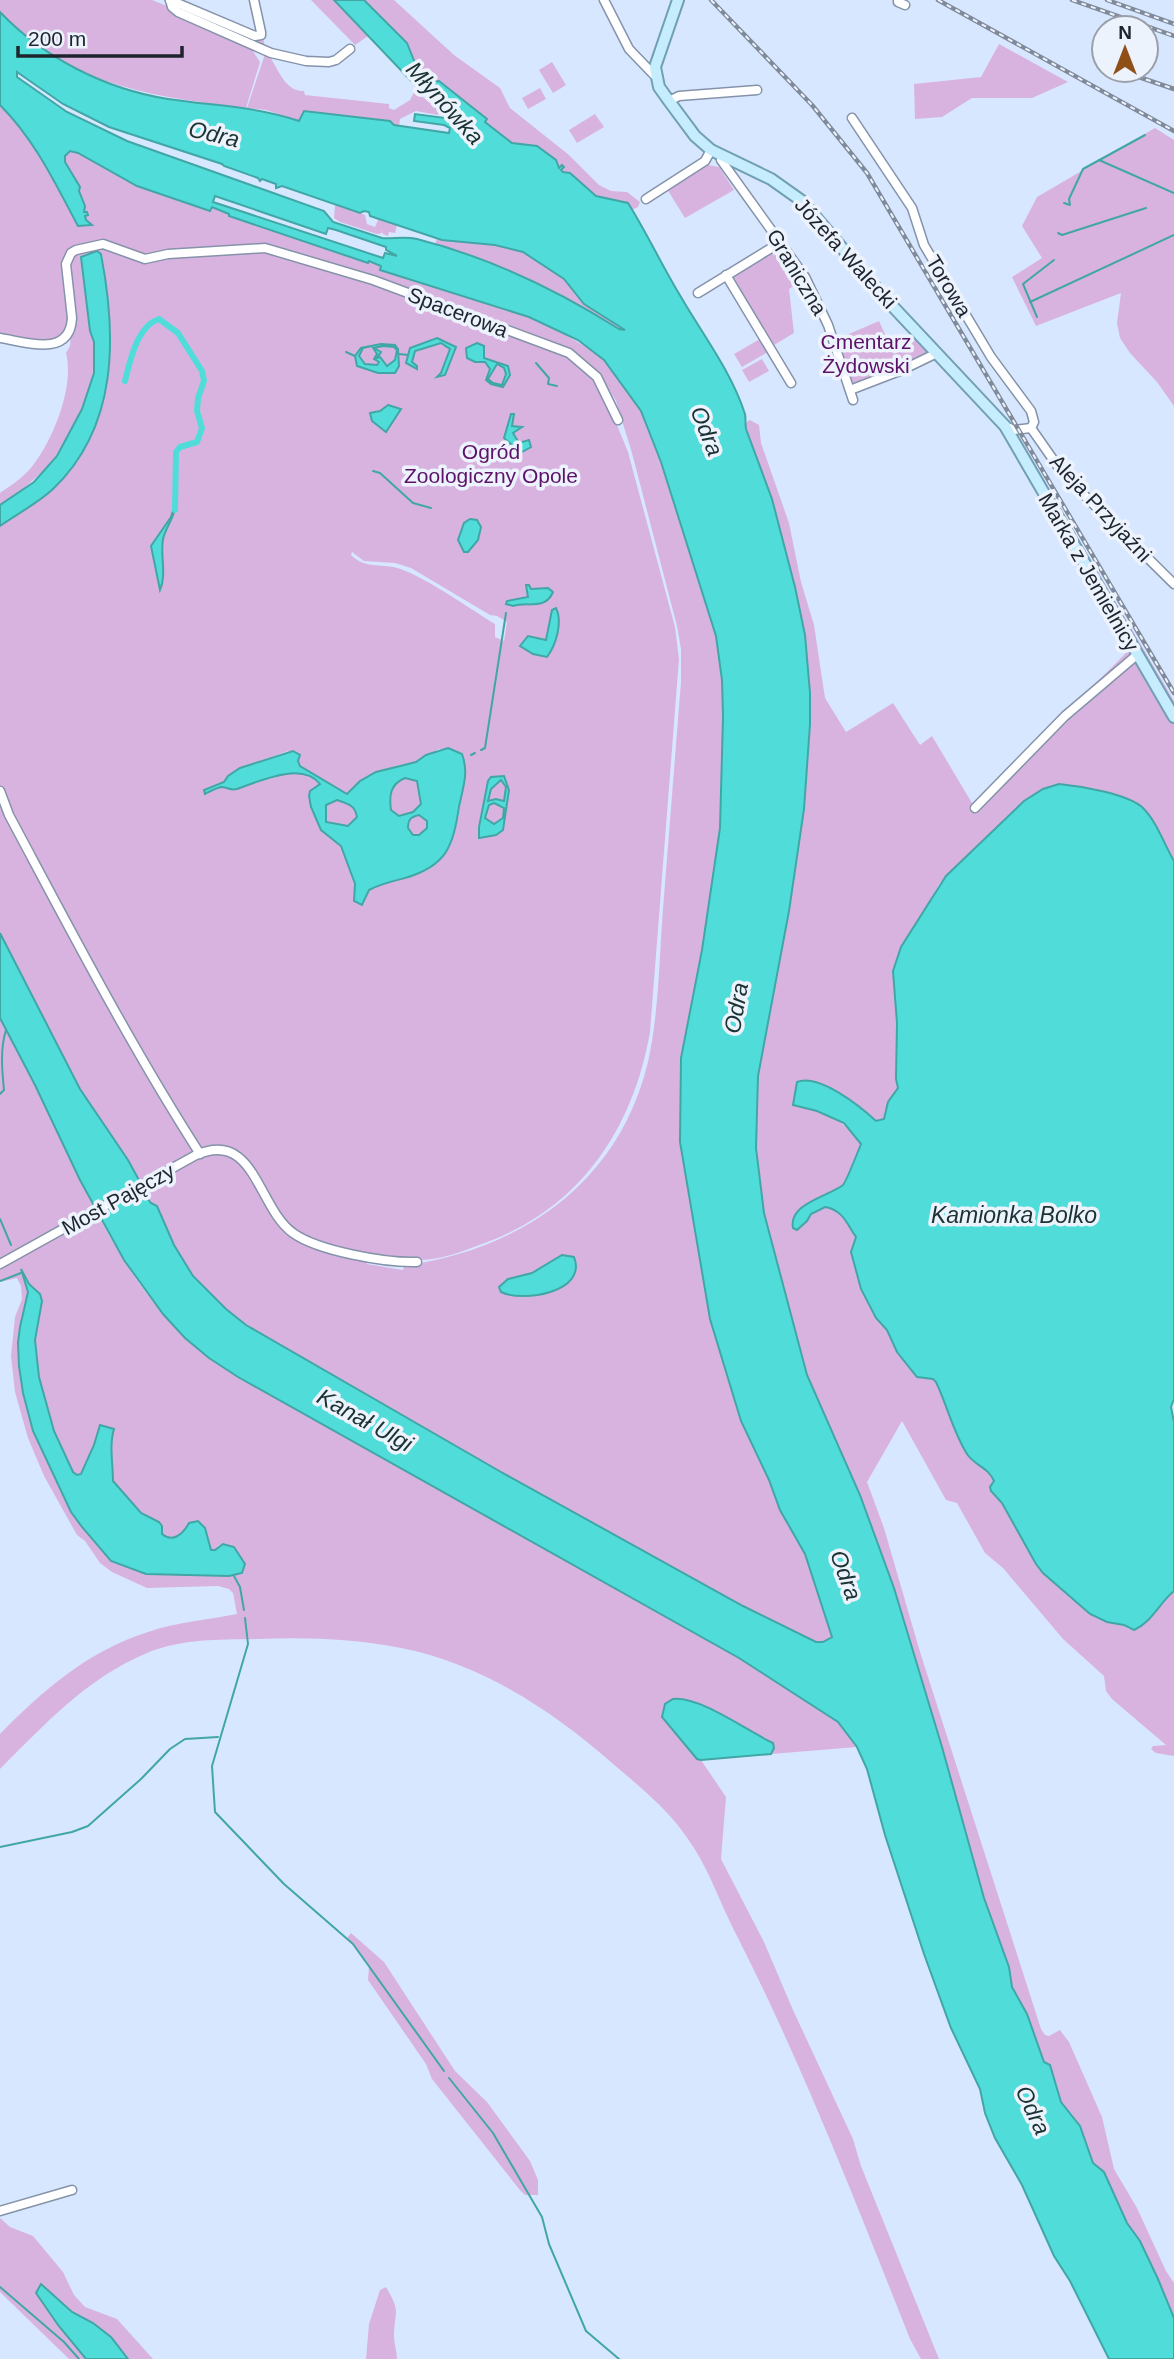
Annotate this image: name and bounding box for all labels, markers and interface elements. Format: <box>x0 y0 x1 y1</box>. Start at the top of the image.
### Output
scale bar <box>18 14 182 58</box>
north arrow <box>1090 14 1160 84</box>
text: N <box>1118 22 1132 43</box>
text: 200 m <box>28 27 86 50</box>
water label: Młynówka <box>401 56 489 150</box>
water label: Odra <box>186 116 242 152</box>
street label: Józefa Walecki <box>790 193 902 313</box>
street label: Graniczna <box>762 225 832 319</box>
street label: Torowa <box>922 251 976 321</box>
street label: Spacerowa <box>405 282 511 342</box>
park label: Cmentarz Żydowski <box>820 330 912 377</box>
water label: Odra <box>685 402 729 460</box>
park label: Ogród Zoologiczny Opole <box>404 440 578 487</box>
street label: Aleja Przyjaźni <box>1046 450 1156 566</box>
street label: Marka z Jemielnicy <box>1034 489 1144 655</box>
water label: Odra <box>719 981 753 1035</box>
street label: Most Pajęczy <box>58 1158 179 1239</box>
water label: Kamionka Bolko <box>931 1202 1097 1228</box>
water label: Kanał Ulgi <box>313 1383 418 1457</box>
water label: Odra <box>825 1547 867 1603</box>
water label: Odra <box>1010 2081 1056 2139</box>

